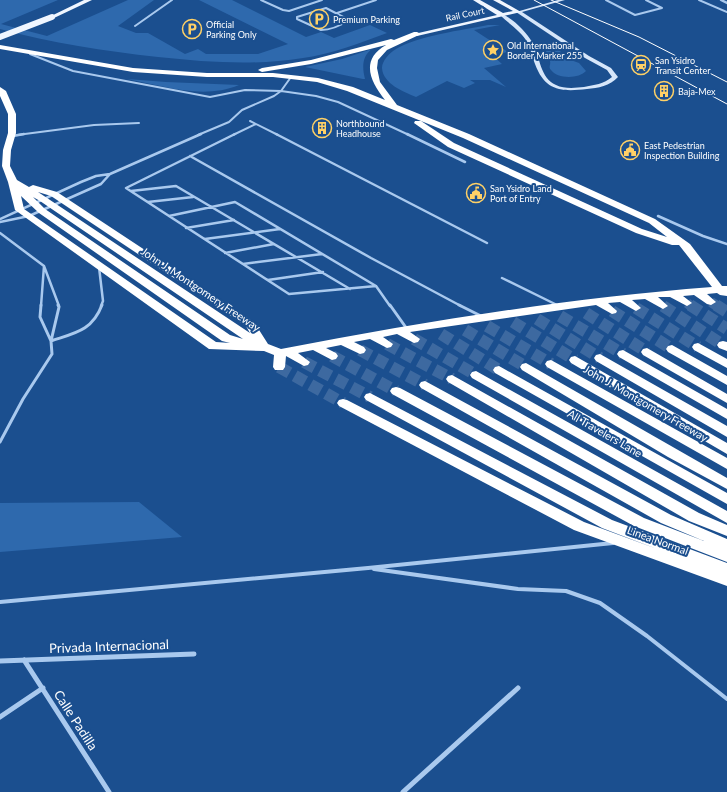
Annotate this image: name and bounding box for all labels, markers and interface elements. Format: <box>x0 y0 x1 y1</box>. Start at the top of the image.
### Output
street label: Rail Court <box>445 4 486 23</box>
parking icon: Premium Parking <box>308 8 330 30</box>
place label: Premium Parking <box>333 14 400 25</box>
parking icon: Official Parking Only <box>181 18 203 40</box>
place label: Official Parking Only <box>206 19 257 40</box>
place icon: Old International Border Marker 255 <box>482 39 504 61</box>
place label: Old International Border Marker 255 <box>507 40 582 61</box>
station icon: San Ysidro Transit Center <box>630 54 652 76</box>
place label: San Ysidro Transit Center <box>655 55 711 76</box>
building icon: Baja-Mex <box>653 80 675 102</box>
place label: Baja-Mex <box>678 86 716 97</box>
building icon: Northbound Headhouse <box>311 117 333 139</box>
place label: Northbound Headhouse <box>336 118 385 139</box>
public building icon: East Pedestrian Inspection Building <box>619 139 641 161</box>
place label: East Pedestrian Inspection Building <box>644 140 720 161</box>
public building icon: San Ysidro Land Port of Entry <box>465 182 487 204</box>
place label: San Ysidro Land Port of Entry <box>490 183 552 204</box>
street label: John J. Montgomery Freeway <box>139 244 263 334</box>
street label: John J. Montgomery Freeway <box>582 362 711 444</box>
street label: All Travelers Lane <box>565 406 645 460</box>
street label: Linea Normal <box>626 523 690 557</box>
street label: Privada Internacional <box>49 636 169 656</box>
street label: Calle Padilla <box>51 687 101 753</box>

